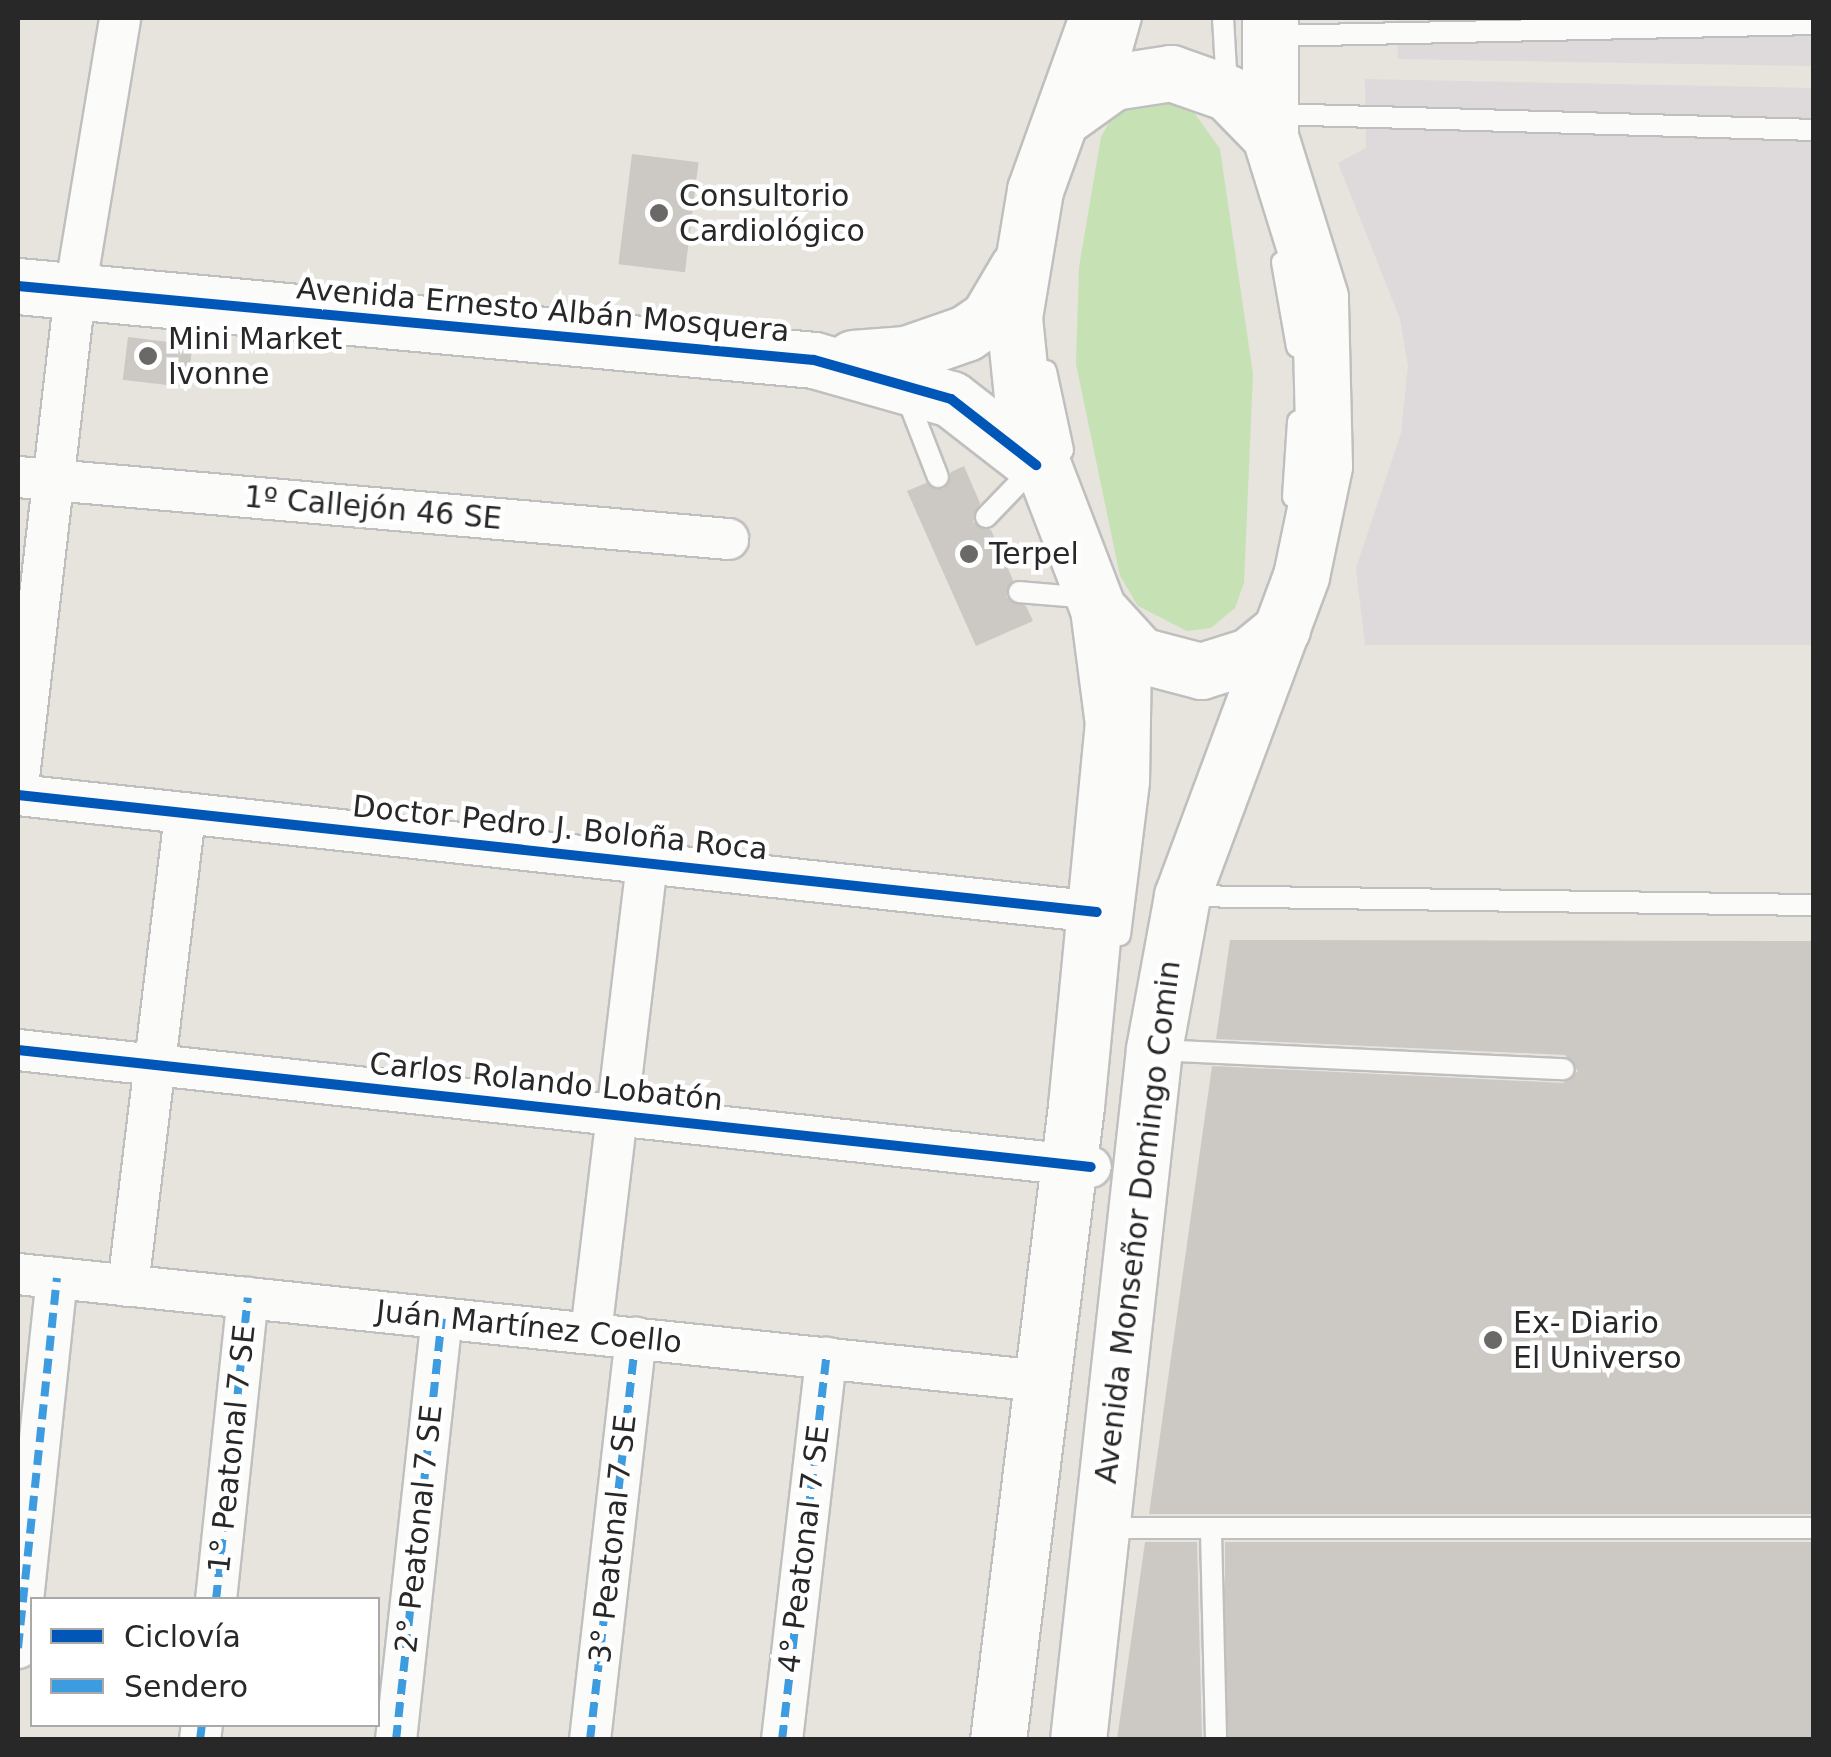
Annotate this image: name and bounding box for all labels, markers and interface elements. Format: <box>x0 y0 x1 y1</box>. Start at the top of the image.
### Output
place label: Consultorio Cardiológico <box>679 178 865 248</box>
marker: Consultorio Cardiológico <box>648 202 670 224</box>
street label: Avenida Ernesto Albán Mosquera <box>295 271 791 349</box>
place label: Mini Market Ivonne <box>168 321 342 392</box>
marker: Mini Market Ivonne <box>137 345 159 367</box>
street label: 1º Callejón 46 SE <box>243 479 503 537</box>
place label: Terpel <box>989 536 1079 572</box>
marker: Terpel <box>958 543 980 565</box>
street label: Doctor Pedro J. Boloña Roca <box>351 788 769 868</box>
street label: Avenida Monseñor Domingo Comin <box>1088 958 1188 1486</box>
street label: Carlos Rolando Lobatón <box>368 1046 724 1118</box>
street label: Juán Martínez Coello <box>374 1293 684 1361</box>
place label: Ex- Diario El Universo <box>1513 1305 1682 1376</box>
street label: 1° Peatonal 7 SE <box>201 1323 263 1575</box>
marker: Ex- Diario El Universo <box>1482 1329 1504 1351</box>
street label: 2° Peatonal 7 SE <box>388 1403 450 1655</box>
street label: 3° Peatonal 7 SE <box>582 1413 644 1665</box>
street label: 4° Peatonal 7 SE <box>771 1423 837 1675</box>
legend <box>30 1597 380 1727</box>
text: Ciclovía <box>124 1619 241 1654</box>
text: Sendero <box>124 1669 248 1704</box>

